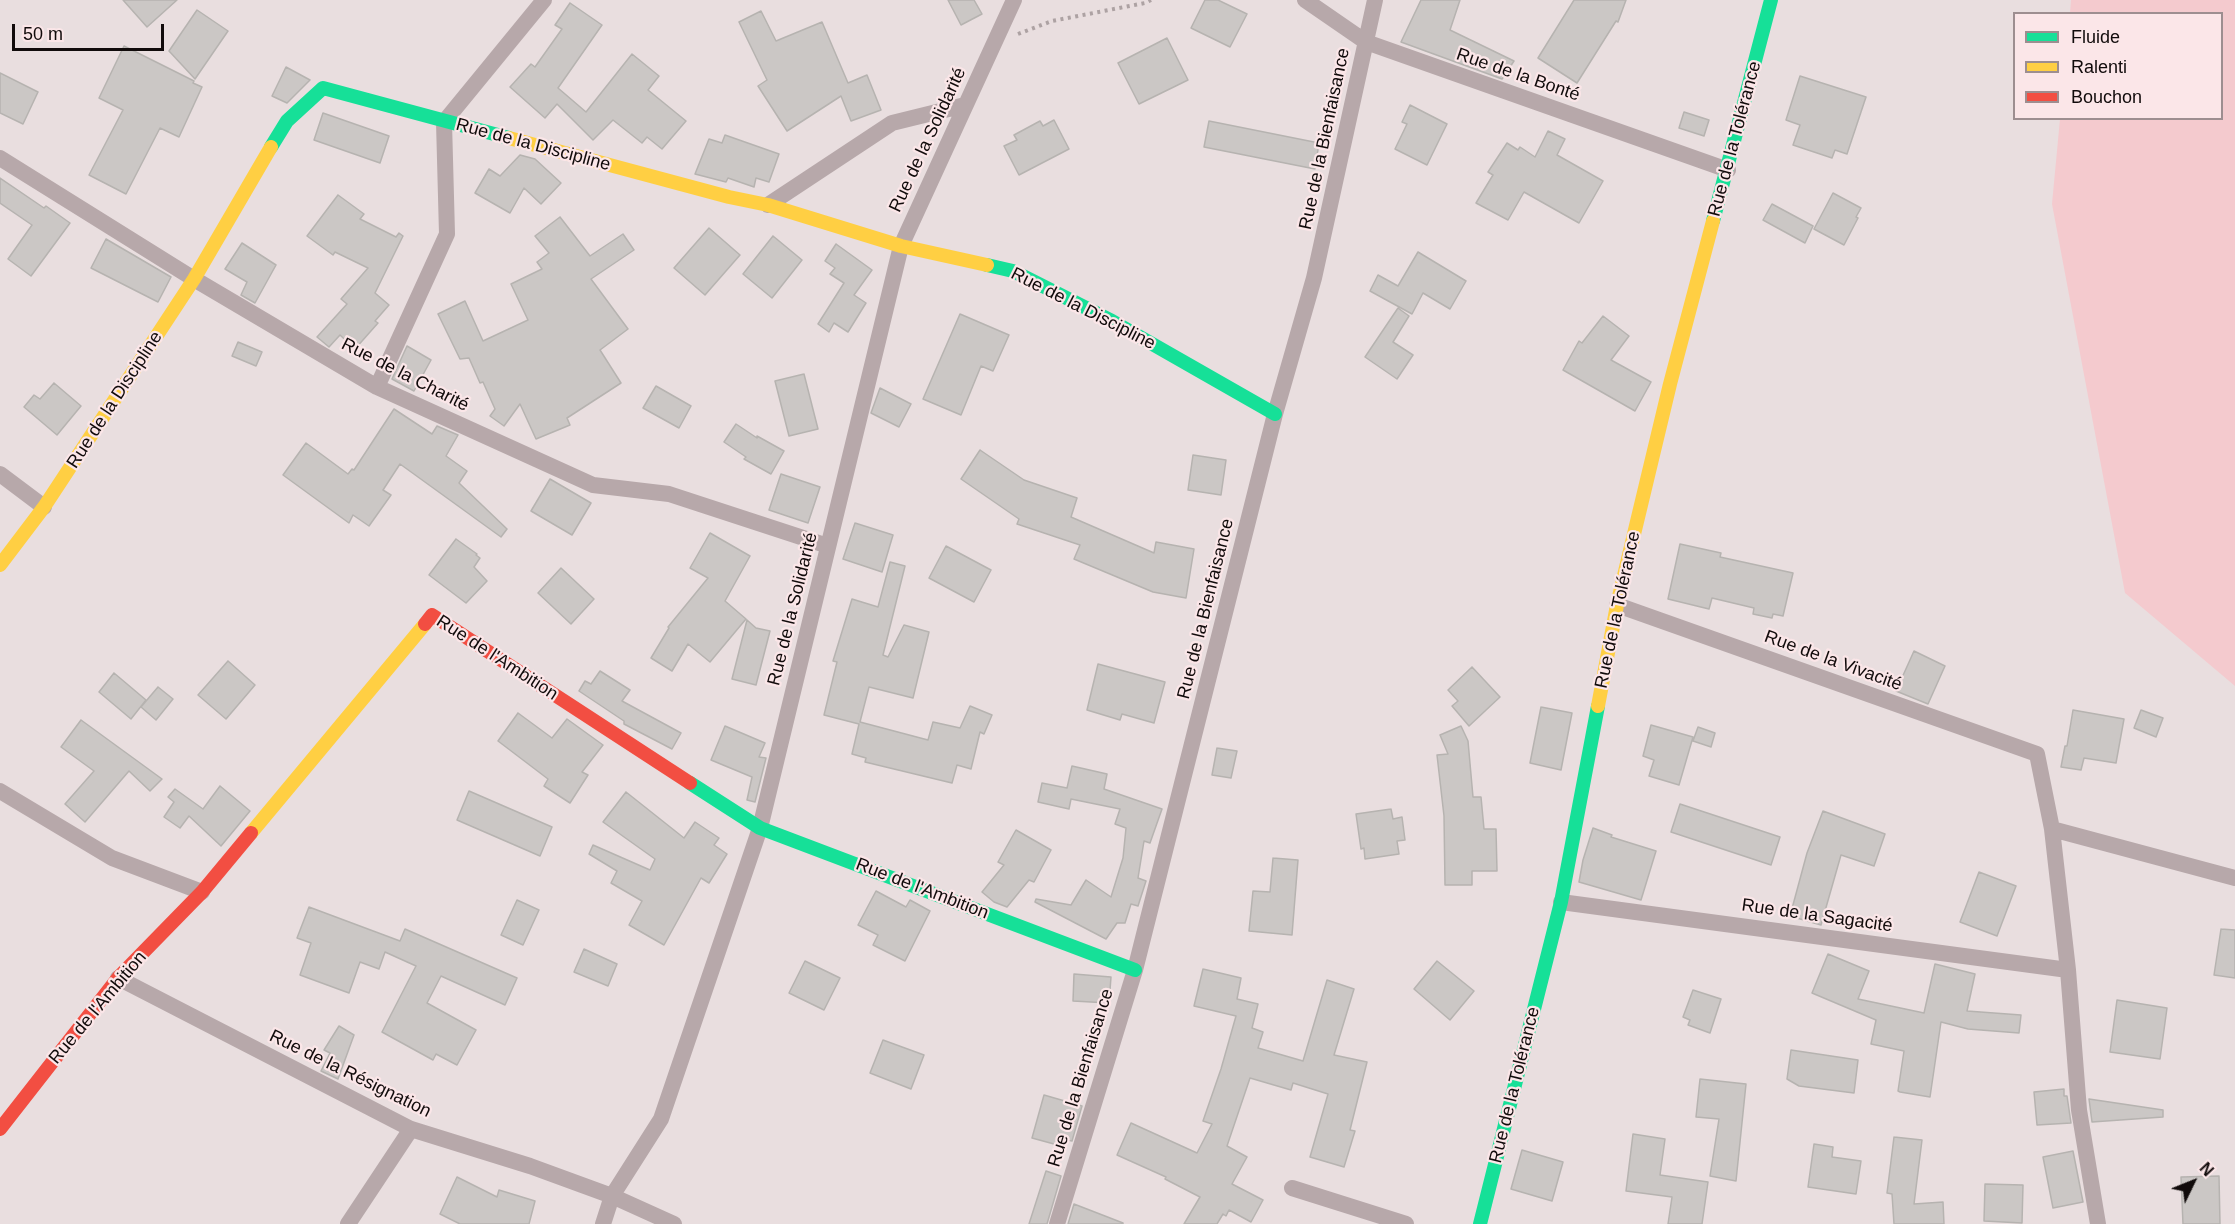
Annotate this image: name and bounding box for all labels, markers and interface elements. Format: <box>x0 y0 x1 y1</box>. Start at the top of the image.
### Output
scale bar <box>15 12 166 50</box>
legend <box>2013 12 2223 120</box>
text: 50 m <box>23 24 63 44</box>
text: Fluide <box>2071 27 2120 47</box>
street label: Rue de la Bonté <box>1453 44 1583 106</box>
street label: Rue de la Bienfaisance <box>1295 46 1355 232</box>
text: Ralenti <box>2071 57 2127 77</box>
street label: Rue de la Tolérance <box>1704 59 1766 219</box>
street label: Rue de la Solidarité <box>885 64 971 216</box>
text: Bouchon <box>2071 87 2142 107</box>
street label: Rue de la Discipline <box>453 114 613 176</box>
street label: Rue de la Discipline <box>1007 263 1159 355</box>
street label: Rue de la Discipline <box>63 327 167 473</box>
street label: Rue de la Charité <box>338 334 472 416</box>
street label: Rue de la Bienfaisance <box>1173 517 1239 701</box>
street label: Rue de la Tolérance <box>1591 529 1645 691</box>
street label: Rue de la Solidarité <box>764 530 822 688</box>
street label: Rue de l'Ambition <box>432 611 562 705</box>
street label: Rue de la Vivacité <box>1761 626 1905 696</box>
street label: Rue de l'Ambition <box>853 854 991 924</box>
street label: Rue de la Sagacité <box>1740 895 1894 937</box>
street label: Rue de l'Ambition <box>45 947 151 1069</box>
street label: Rue de la Bienfaisance <box>1044 986 1118 1170</box>
street label: Rue de la Tolérance <box>1485 1005 1545 1165</box>
street label: Rue de la Résignation <box>266 1025 434 1123</box>
north arrow <box>2163 1152 2223 1212</box>
text: N <box>2196 1159 2217 1179</box>

